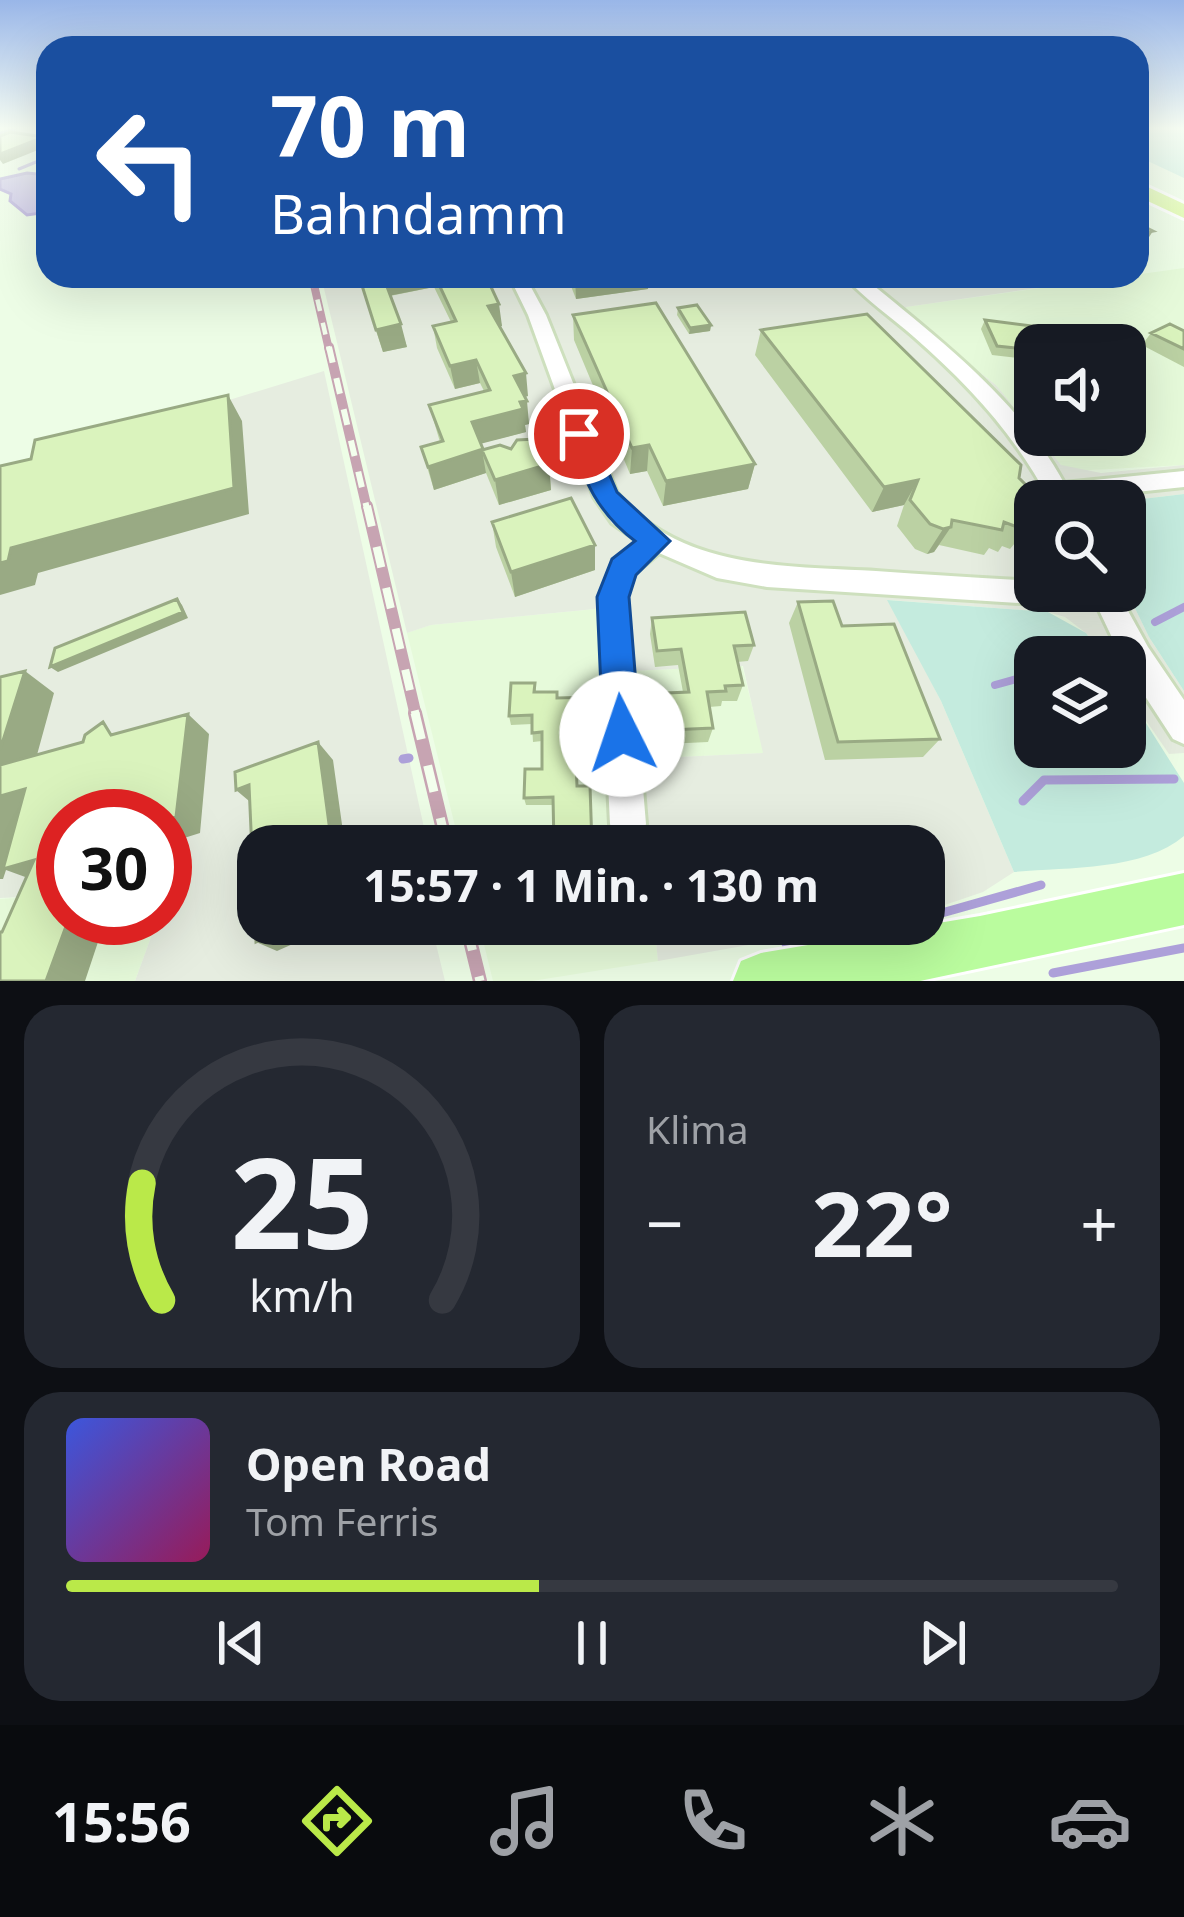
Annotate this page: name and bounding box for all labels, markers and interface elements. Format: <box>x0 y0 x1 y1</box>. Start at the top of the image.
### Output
text: 70 m <box>270 67 470 182</box>
icon: left <box>72 84 228 240</box>
text: Bahndamm <box>270 176 567 250</box>
map controls <box>1014 324 1146 768</box>
button: sound <box>1014 324 1146 456</box>
pin <box>528 383 630 485</box>
icon: arrive <box>546 401 612 467</box>
button: search <box>1014 480 1146 612</box>
button: layers <box>1014 636 1146 768</box>
position arrow <box>559 671 685 797</box>
speed limit sign: 30 <box>36 789 192 945</box>
text: 15:57 · 1 Min. · 130 m <box>363 854 819 915</box>
text: Klima <box>646 1102 749 1155</box>
text: 25 <box>231 1116 373 1286</box>
text: 22° <box>811 1161 953 1283</box>
text: − <box>646 1177 684 1267</box>
text: + <box>1080 1177 1118 1267</box>
text: km/h <box>249 1265 355 1324</box>
text: Open Road <box>246 1433 491 1494</box>
text: Tom Ferris <box>246 1494 438 1547</box>
icon: previous <box>208 1610 274 1676</box>
icon: pause <box>559 1610 625 1676</box>
icon: next <box>910 1610 976 1676</box>
icon: directions <box>295 1779 379 1863</box>
icon: music <box>483 1779 567 1863</box>
icon: phone <box>671 1779 755 1863</box>
icon: climate <box>860 1779 944 1863</box>
icon: car <box>1048 1779 1132 1863</box>
text: 15:56 <box>52 1784 191 1858</box>

